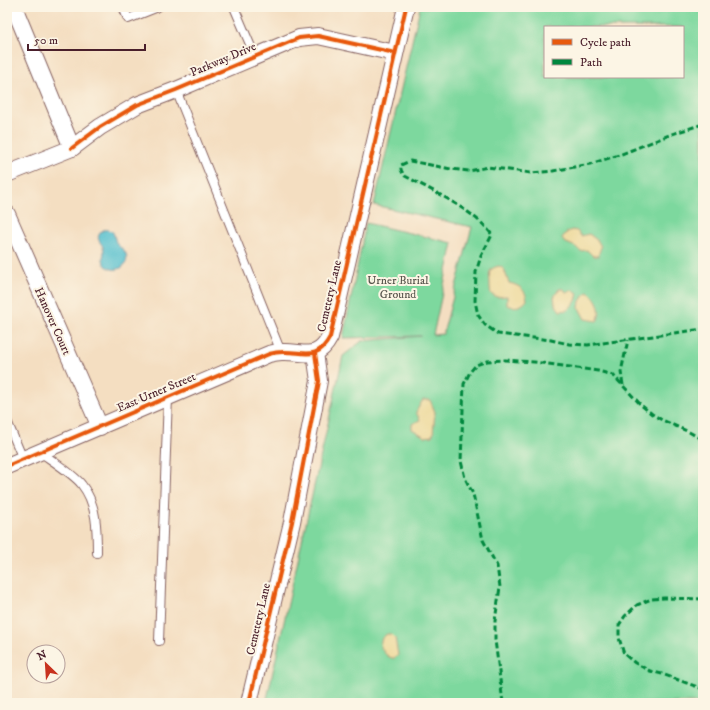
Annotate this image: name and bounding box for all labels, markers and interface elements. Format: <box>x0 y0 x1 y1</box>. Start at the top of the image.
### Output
scale bar <box>28 26 145 52</box>
legend <box>544 26 684 78</box>
text: 50 m <box>34 33 58 48</box>
text: Cycle path <box>580 35 632 50</box>
street label: Parkway Drive <box>188 39 258 80</box>
text: Path <box>580 55 603 70</box>
street label: Cemetery Lane <box>314 259 345 334</box>
park label: Urner Burial Ground <box>367 273 429 302</box>
street label: Hanover Court <box>31 285 74 357</box>
street label: East Urner Street <box>115 369 198 416</box>
street label: Cemetery Lane <box>243 582 274 657</box>
north arrow <box>26 644 66 684</box>
text: N <box>35 648 49 664</box>

